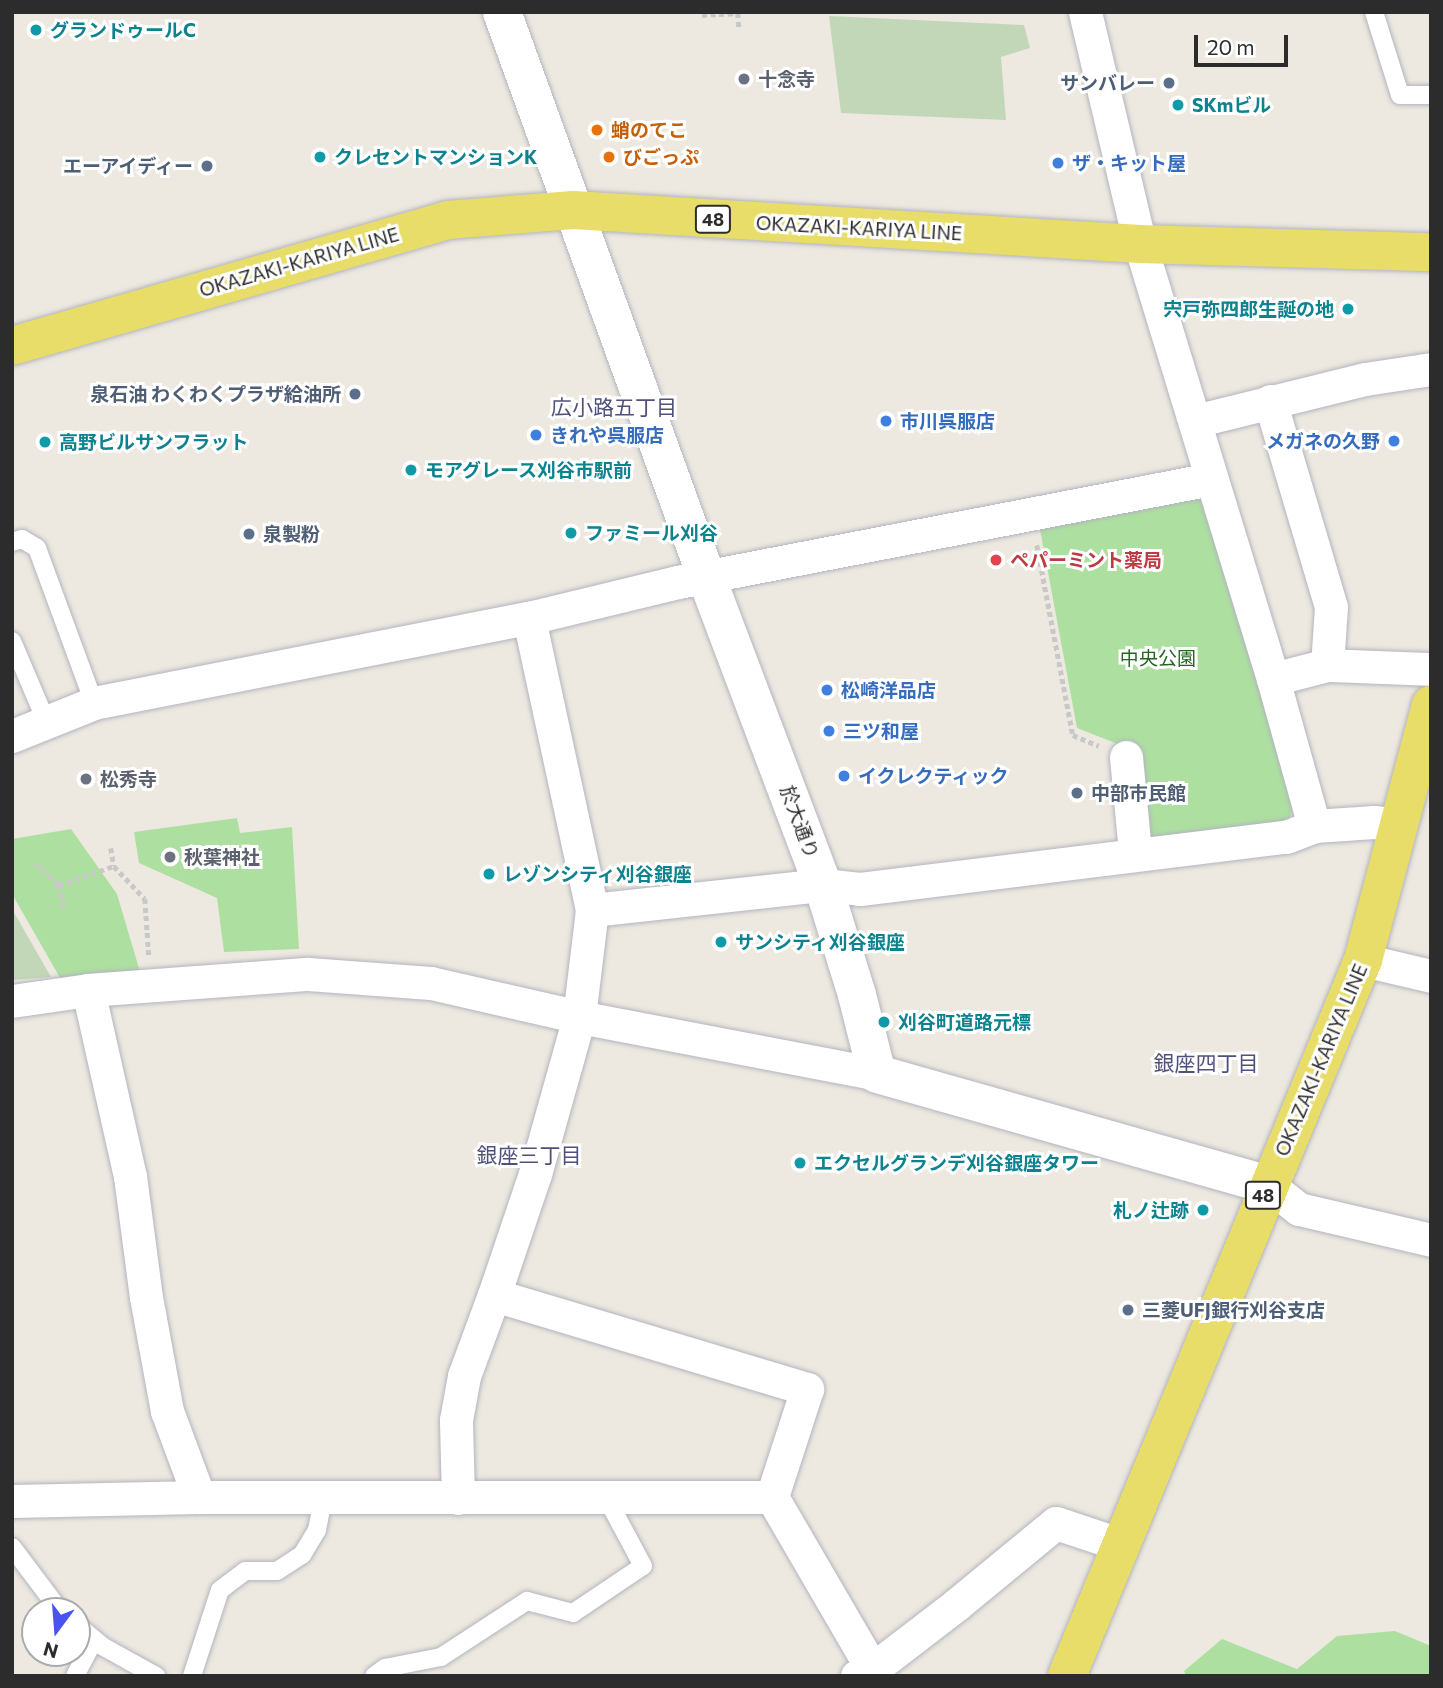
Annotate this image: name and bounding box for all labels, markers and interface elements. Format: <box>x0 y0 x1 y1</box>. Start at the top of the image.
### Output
place label: グランドゥールC <box>50 19 196 41</box>
scale bar <box>1198 21 1292 65</box>
marker: グランドゥールC <box>28 22 44 38</box>
text: 20 m <box>1207 34 1255 59</box>
place label: 十念寺 <box>758 68 815 90</box>
marker: 十念寺 <box>736 71 752 87</box>
place label: サンバレー <box>1060 72 1155 94</box>
marker: サンバレー <box>1161 75 1177 91</box>
place label: SKmビル <box>1192 94 1271 116</box>
marker: SKmビル <box>1170 97 1186 113</box>
place label: 蛸のてこ <box>611 119 687 141</box>
marker: 蛸のてこ <box>589 122 605 138</box>
place label: クレセントマンションK <box>334 146 537 168</box>
place label: びごっぷ <box>623 146 699 168</box>
marker: クレセントマンションK <box>312 149 328 165</box>
marker: びごっぷ <box>601 149 617 165</box>
place label: ザ・キット屋 <box>1072 152 1186 174</box>
place label: エーアイディー <box>60 155 193 177</box>
marker: ザ・キット屋 <box>1050 155 1066 171</box>
marker: エーアイディー <box>199 158 215 174</box>
road number: 48 <box>694 204 732 233</box>
street label: OKAZAKI-KARIYA LINE <box>755 211 963 245</box>
street label: OKAZAKI-KARIYA LINE <box>197 223 401 301</box>
place label: 宍戸弥四郎生誕の地 <box>1163 298 1334 320</box>
marker: 宍戸弥四郎生誕の地 <box>1340 301 1356 317</box>
place label: 泉石油 わくわくプラザ給油所 <box>90 383 341 405</box>
marker: 泉石油 わくわくプラザ給油所 <box>347 386 363 402</box>
district label: 広小路五丁目 <box>551 394 677 420</box>
place label: 市川呉服店 <box>900 410 995 432</box>
marker: 市川呉服店 <box>878 413 894 429</box>
place label: きれや呉服店 <box>550 424 664 446</box>
marker: きれや呉服店 <box>528 427 544 443</box>
place label: メガネの久野 <box>1266 430 1380 452</box>
place label: 高野ビルサンフラット <box>59 431 249 453</box>
marker: メガネの久野 <box>1386 433 1402 449</box>
marker: 高野ビルサンフラット <box>37 434 53 450</box>
place label: モアグレース刈谷市駅前 <box>425 459 634 481</box>
marker: モアグレース刈谷市駅前 <box>403 462 419 478</box>
place label: ファミール刈谷 <box>585 522 718 544</box>
place label: 泉製粉 <box>263 523 320 545</box>
marker: ファミール刈谷 <box>563 525 579 541</box>
marker: 泉製粉 <box>241 526 257 542</box>
place label: ペパーミント薬局 <box>1010 549 1162 571</box>
marker: ペパーミント薬局 <box>988 552 1004 568</box>
park label: 中央公園 <box>1120 647 1196 669</box>
place label: 松崎洋品店 <box>841 679 936 701</box>
marker: 松崎洋品店 <box>819 682 835 698</box>
place label: 三ツ和屋 <box>843 720 919 742</box>
marker: 三ツ和屋 <box>821 723 837 739</box>
place label: イクレクティック <box>858 765 1010 787</box>
place label: 松秀寺 <box>100 768 157 790</box>
marker: イクレクティック <box>836 768 852 784</box>
marker: 松秀寺 <box>78 771 94 787</box>
street label: 於大通り <box>776 782 824 862</box>
place label: 中部市民館 <box>1091 782 1186 804</box>
marker: 中部市民館 <box>1069 785 1085 801</box>
place label: 秋葉神社 <box>184 846 260 868</box>
marker: 秋葉神社 <box>162 849 178 865</box>
place label: レゾンシティ刈谷銀座 <box>503 863 693 885</box>
marker: レゾンシティ刈谷銀座 <box>481 866 497 882</box>
place label: サンシティ刈谷銀座 <box>735 931 906 953</box>
marker: サンシティ刈谷銀座 <box>713 934 729 950</box>
street label: OKAZAKI-KARIYA LINE <box>1270 961 1372 1159</box>
place label: 刈谷町道路元標 <box>898 1011 1031 1033</box>
marker: 刈谷町道路元標 <box>876 1014 892 1030</box>
district label: 銀座四丁目 <box>1154 1050 1258 1076</box>
district label: 銀座三丁目 <box>477 1142 581 1168</box>
place label: エクセルグランデ刈谷銀座タワー <box>814 1152 1099 1174</box>
marker: エクセルグランデ刈谷銀座タワー <box>792 1155 808 1171</box>
road number: 48 <box>1244 1180 1282 1210</box>
place label: 札ノ辻跡 <box>1113 1199 1189 1221</box>
marker: 札ノ辻跡 <box>1195 1202 1211 1218</box>
place label: 三菱UFJ銀行刈谷支店 <box>1142 1299 1325 1321</box>
marker: 三菱UFJ銀行刈谷支店 <box>1120 1302 1136 1318</box>
north arrow <box>21 1597 91 1667</box>
text: N <box>41 1638 61 1664</box>

